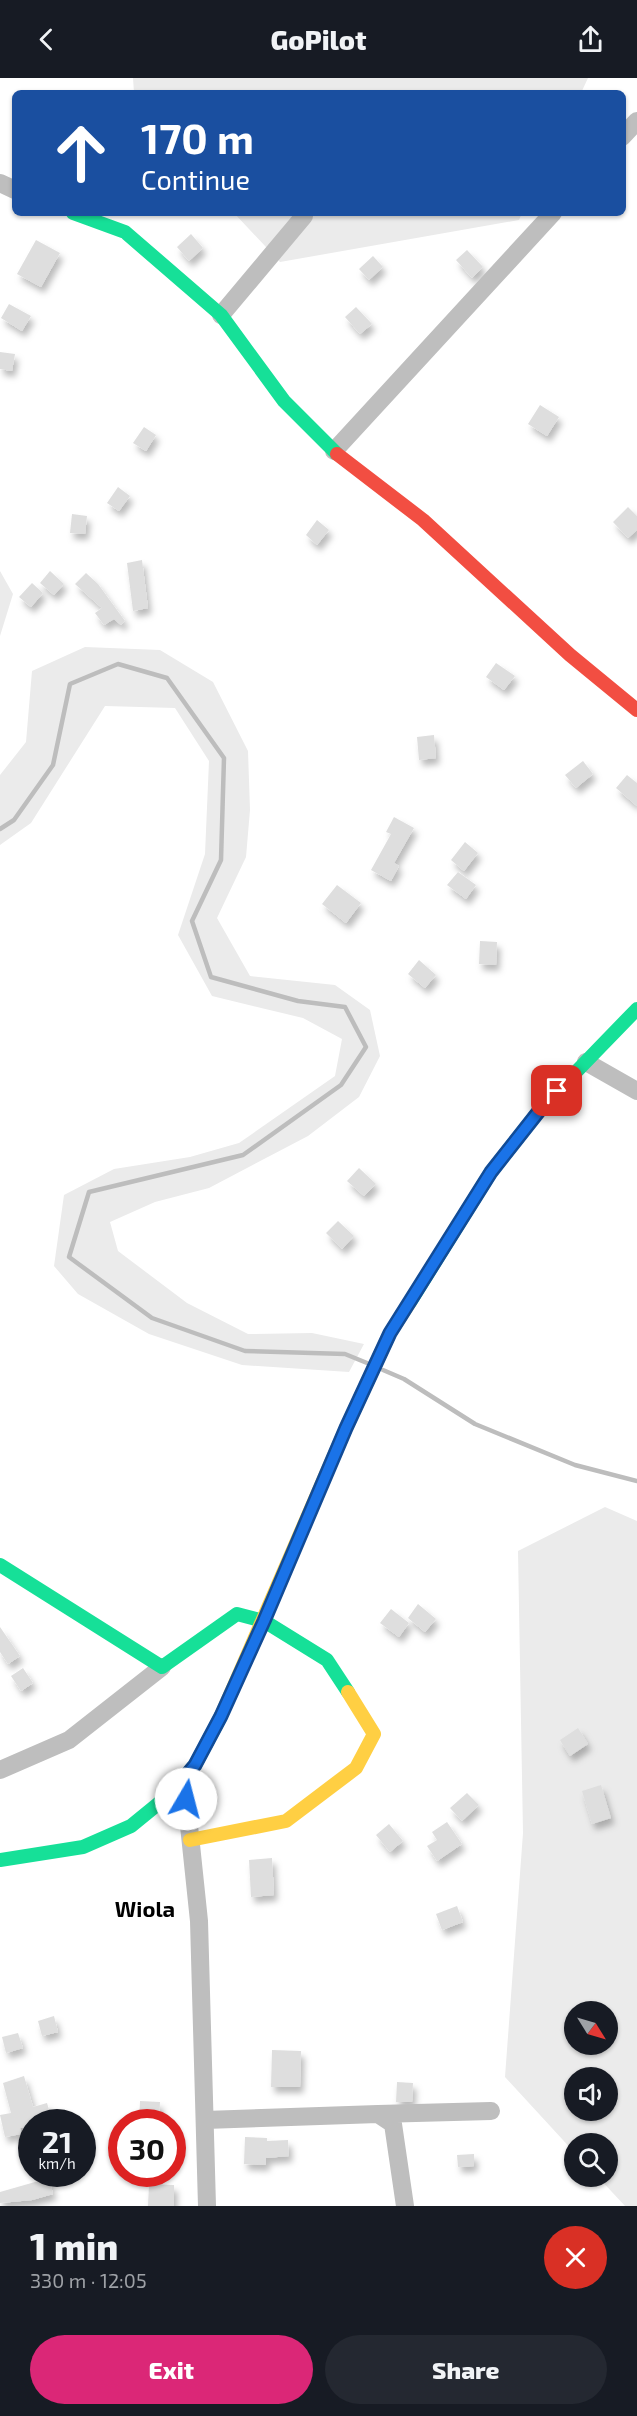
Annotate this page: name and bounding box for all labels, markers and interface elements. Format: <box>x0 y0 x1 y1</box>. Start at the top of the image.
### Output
icon: back <box>30 23 63 56</box>
text: GoPilot <box>271 23 366 55</box>
icon: share <box>574 23 607 56</box>
text: 170 m <box>141 112 254 162</box>
icon: ahead <box>42 114 120 192</box>
text: Continue <box>141 163 250 195</box>
pin <box>531 1065 582 1116</box>
icon: arrive <box>540 1074 573 1107</box>
position arrow <box>154 1767 218 1831</box>
district label: Wiola <box>115 1895 175 1921</box>
north arrow <box>564 2001 618 2055</box>
map controls <box>564 2001 618 2187</box>
button: sound <box>564 2067 618 2121</box>
speed limit sign: 30 <box>108 2109 186 2187</box>
text: 21 <box>42 2123 72 2159</box>
button: search <box>564 2133 618 2187</box>
text: km/h <box>38 2154 76 2172</box>
text: 1 min <box>30 2224 118 2267</box>
button: close <box>544 2226 607 2289</box>
text: 330 m · 12:05 <box>30 2268 147 2292</box>
button: Exit <box>30 2335 313 2404</box>
button: Share <box>325 2335 607 2404</box>

